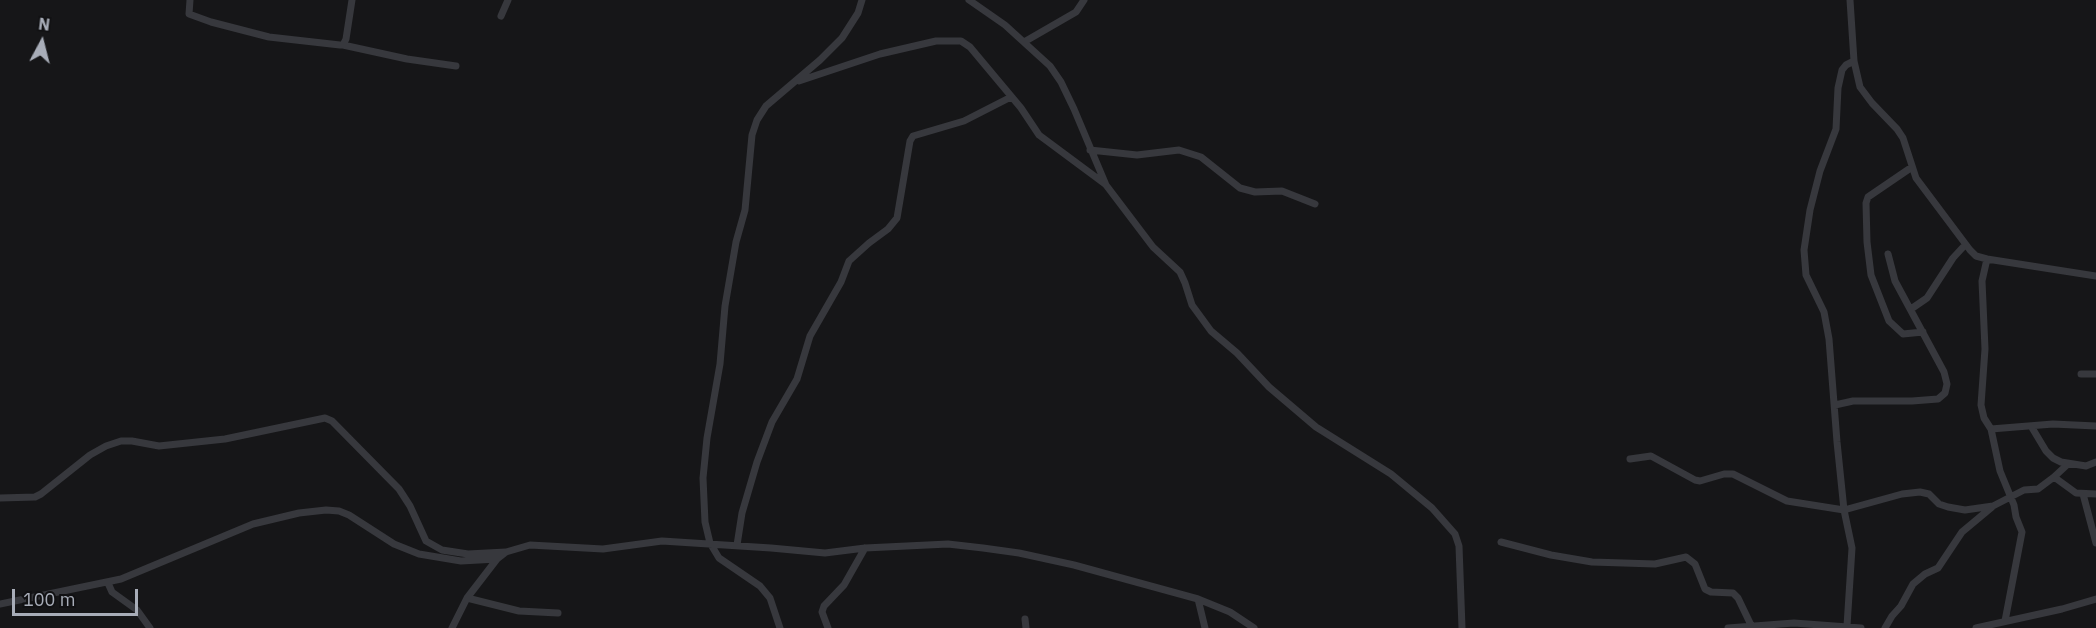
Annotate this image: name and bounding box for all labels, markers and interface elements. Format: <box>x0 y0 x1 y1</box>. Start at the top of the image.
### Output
north arrow <box>12 12 72 72</box>
text: N <box>37 14 51 35</box>
scale bar <box>15 577 141 615</box>
text: 100 m <box>23 588 75 611</box>

